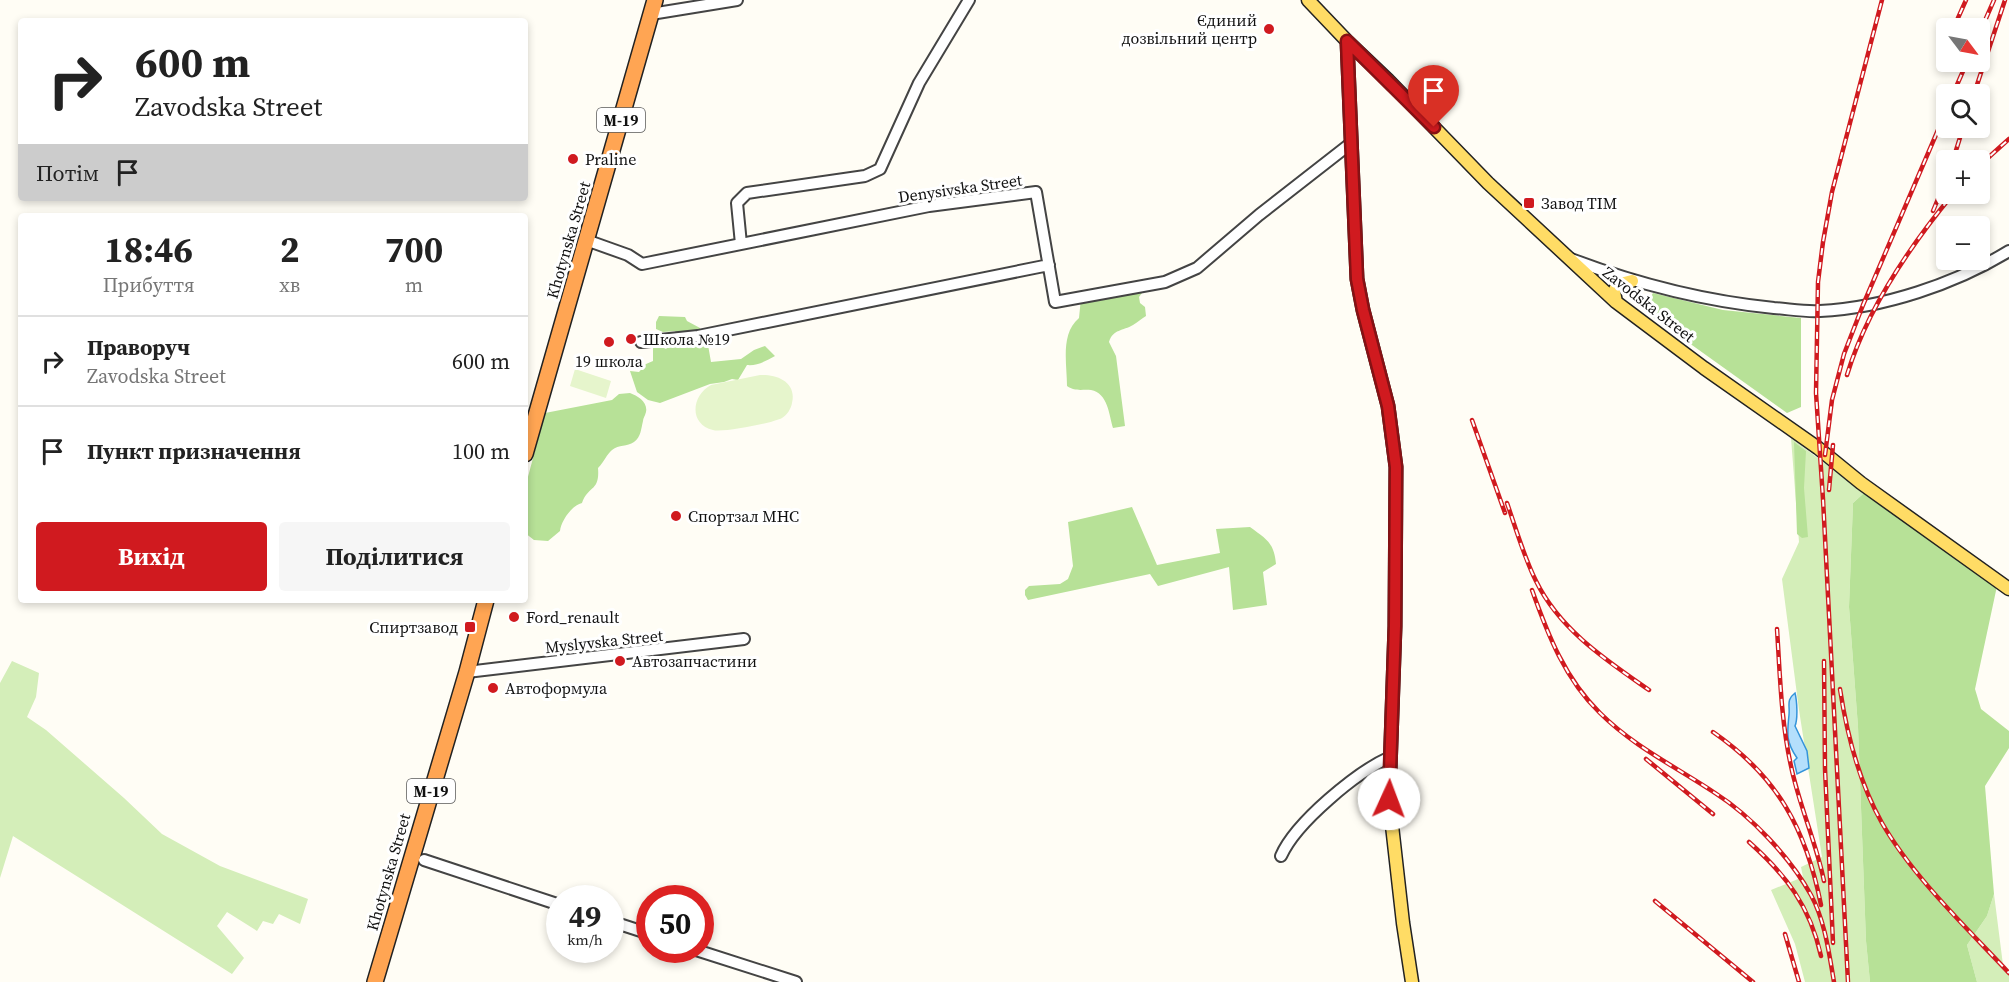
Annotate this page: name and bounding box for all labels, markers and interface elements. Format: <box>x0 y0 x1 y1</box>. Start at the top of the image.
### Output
place label: Єдиний дозвільний центр <box>1122 9 1257 49</box>
north arrow <box>1936 18 1990 72</box>
map controls <box>1936 18 1990 270</box>
marker: Єдиний дозвільний центр <box>1262 22 1276 36</box>
text: 600 m <box>135 33 250 91</box>
icon: right <box>36 42 114 120</box>
pin <box>1408 65 1459 127</box>
icon: arrive <box>1417 74 1450 107</box>
button: search <box>1936 84 1990 138</box>
text: Zavodska Street <box>135 88 322 125</box>
road number: М-19 <box>597 108 645 132</box>
place label: Praline <box>585 148 636 170</box>
button: + <box>1936 150 1990 204</box>
marker: Praline <box>566 152 580 166</box>
icon: arrive <box>111 156 144 189</box>
text: Потім <box>36 158 99 188</box>
street label: Denysivska Street <box>897 168 1024 208</box>
street label: Khotynska Street <box>541 178 595 301</box>
place label: Завод ТІМ <box>1541 192 1617 214</box>
marker: Завод ТІМ <box>1522 196 1536 210</box>
button: − <box>1936 216 1990 270</box>
text: 18:46 <box>104 225 193 274</box>
text: 2 <box>280 225 299 274</box>
text: 700 <box>385 225 443 274</box>
street label: Zavodska Street <box>1598 261 1700 347</box>
text: Прибуття <box>103 271 195 299</box>
text: хв <box>279 271 300 299</box>
text: m <box>405 271 423 299</box>
place label: Школа №19 <box>643 328 730 350</box>
text: Праворуч <box>87 332 190 362</box>
marker: Школа №19 <box>624 332 638 346</box>
marker: 19 школа <box>602 335 616 349</box>
icon: right <box>36 345 69 378</box>
text: 600 m <box>452 346 510 376</box>
place label: 19 школа <box>575 350 644 372</box>
text: Zavodska Street <box>87 362 226 390</box>
icon: arrive <box>36 435 69 468</box>
text: Пункт призначення <box>87 436 301 466</box>
text: 100 m <box>452 436 510 466</box>
place label: Спортзал МНС <box>688 505 799 527</box>
marker: Спортзал МНС <box>669 509 683 523</box>
button: Вихід <box>36 522 267 591</box>
button: Поділитися <box>279 522 510 591</box>
place label: Ford_renault <box>526 606 620 628</box>
marker: Ford_renault <box>507 610 521 624</box>
place label: Спиртзавод <box>369 616 458 638</box>
marker: Спиртзавод <box>463 620 477 634</box>
street label: Myslyvska Street <box>544 624 665 658</box>
place label: Автозапчастини <box>632 650 757 672</box>
marker: Автозапчастини <box>613 654 627 668</box>
place label: Автоформула <box>505 677 608 699</box>
marker: Автоформула <box>486 681 500 695</box>
position arrow <box>1357 767 1421 831</box>
road number: М-19 <box>407 779 455 803</box>
street label: Khotynska Street <box>361 810 415 933</box>
speed limit sign: 50 <box>636 885 714 963</box>
text: 49 <box>569 896 601 937</box>
text: km/h <box>567 929 603 950</box>

